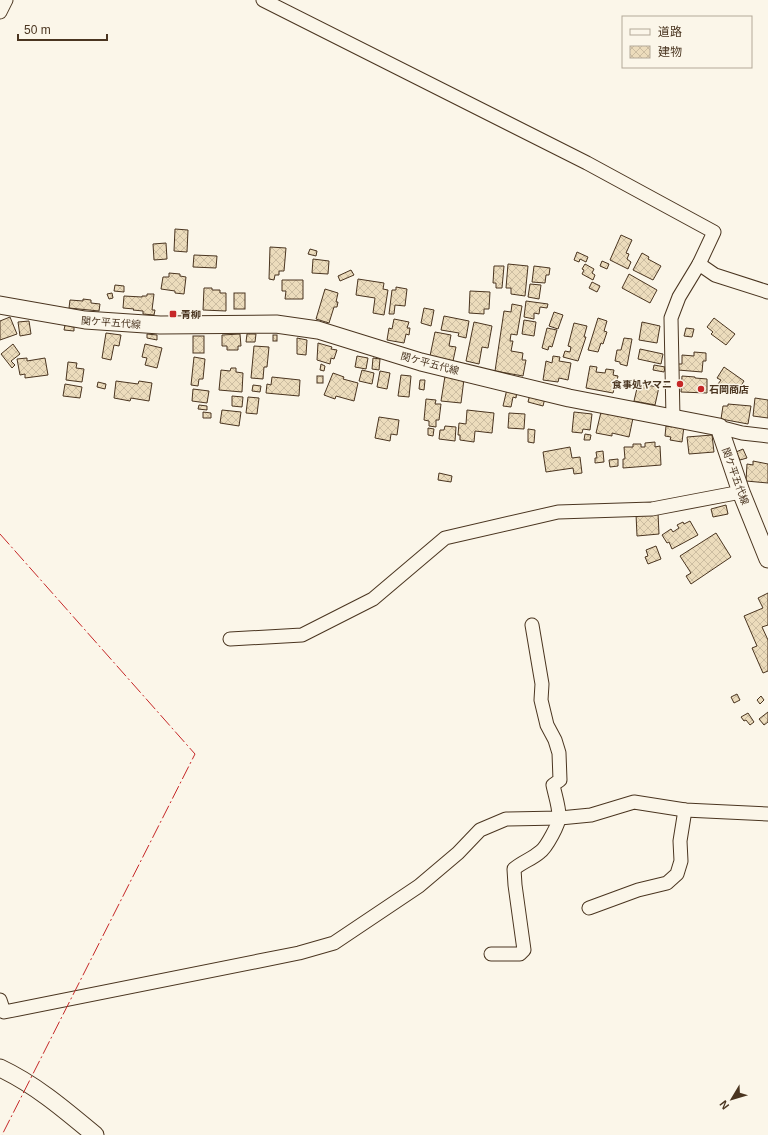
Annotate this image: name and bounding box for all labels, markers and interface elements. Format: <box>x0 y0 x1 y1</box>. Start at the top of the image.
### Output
scale bar <box>18 16 107 42</box>
legend <box>622 16 752 68</box>
text: 50 m <box>24 23 51 37</box>
text: 道路 <box>658 25 682 39</box>
text: 建物 <box>658 45 682 59</box>
marker: 青柳 <box>168 309 178 319</box>
place label: 青柳 <box>181 309 201 320</box>
street label: 関ケ平五代線 <box>81 315 141 330</box>
street label: 関ケ平五代線 <box>399 350 460 377</box>
place label: 食事処ヤマニ <box>612 379 672 390</box>
marker: 食事処ヤマニ <box>675 379 685 389</box>
marker: 石岡商店 <box>696 384 706 394</box>
place label: 石岡商店 <box>709 384 749 395</box>
street label: 関ケ平五代線 <box>720 446 751 506</box>
north arrow <box>712 1079 752 1119</box>
text: N <box>717 1098 731 1112</box>

